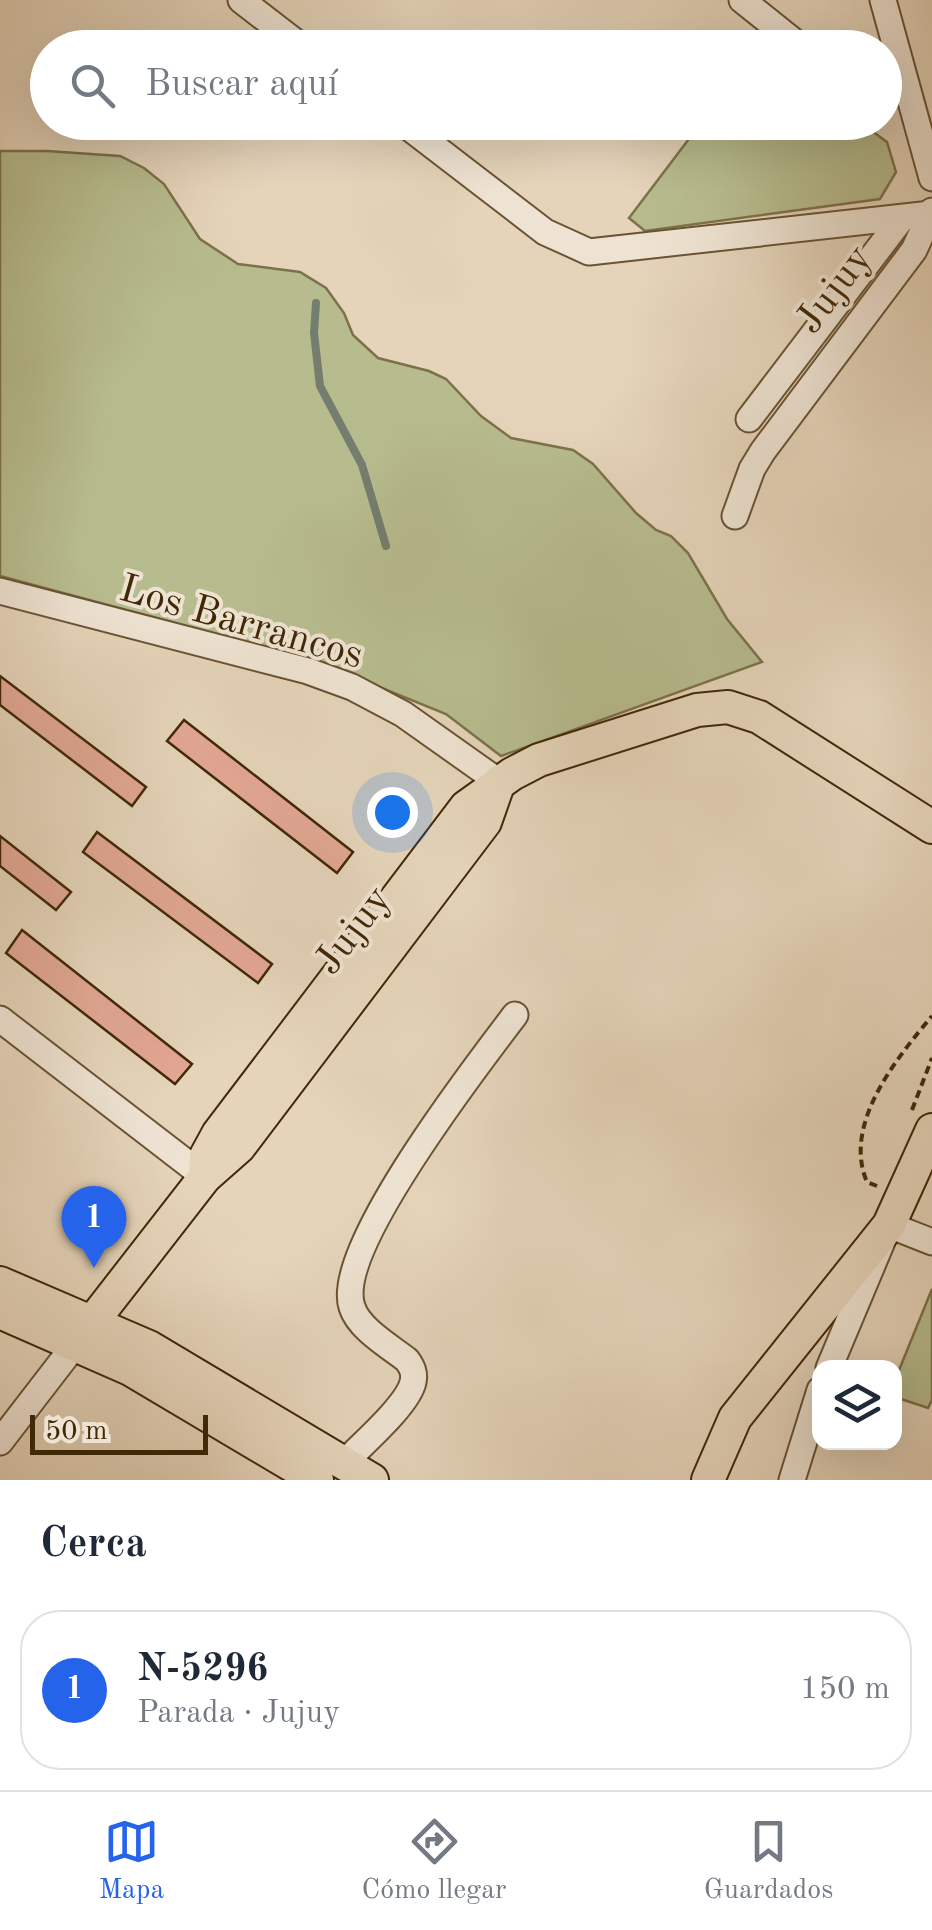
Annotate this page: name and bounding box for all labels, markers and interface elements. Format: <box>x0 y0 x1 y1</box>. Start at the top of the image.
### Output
search box <box>30 30 902 140</box>
icon: search <box>65 58 120 113</box>
text: Buscar aquí <box>145 66 338 104</box>
street label: Jujuy <box>790 239 881 342</box>
street label: Los Barrancos <box>115 570 367 678</box>
your location <box>367 787 418 838</box>
street label: Jujuy <box>309 880 400 983</box>
pin: 1 <box>62 1186 126 1268</box>
map controls <box>812 1360 902 1450</box>
button: layers <box>812 1360 902 1450</box>
scale bar <box>30 1410 208 1454</box>
text: 50 m <box>45 1418 108 1446</box>
text: Cerca <box>40 1524 147 1566</box>
text: N-5296 <box>137 1651 268 1689</box>
text: 1 <box>65 1674 84 1706</box>
text: 150 m <box>800 1674 890 1706</box>
text: Parada · Jujuy <box>137 1698 340 1730</box>
tab: Mapa <box>99 1814 164 1909</box>
tab: Cómo llegar <box>362 1814 507 1909</box>
tab: Guardados <box>704 1814 833 1909</box>

